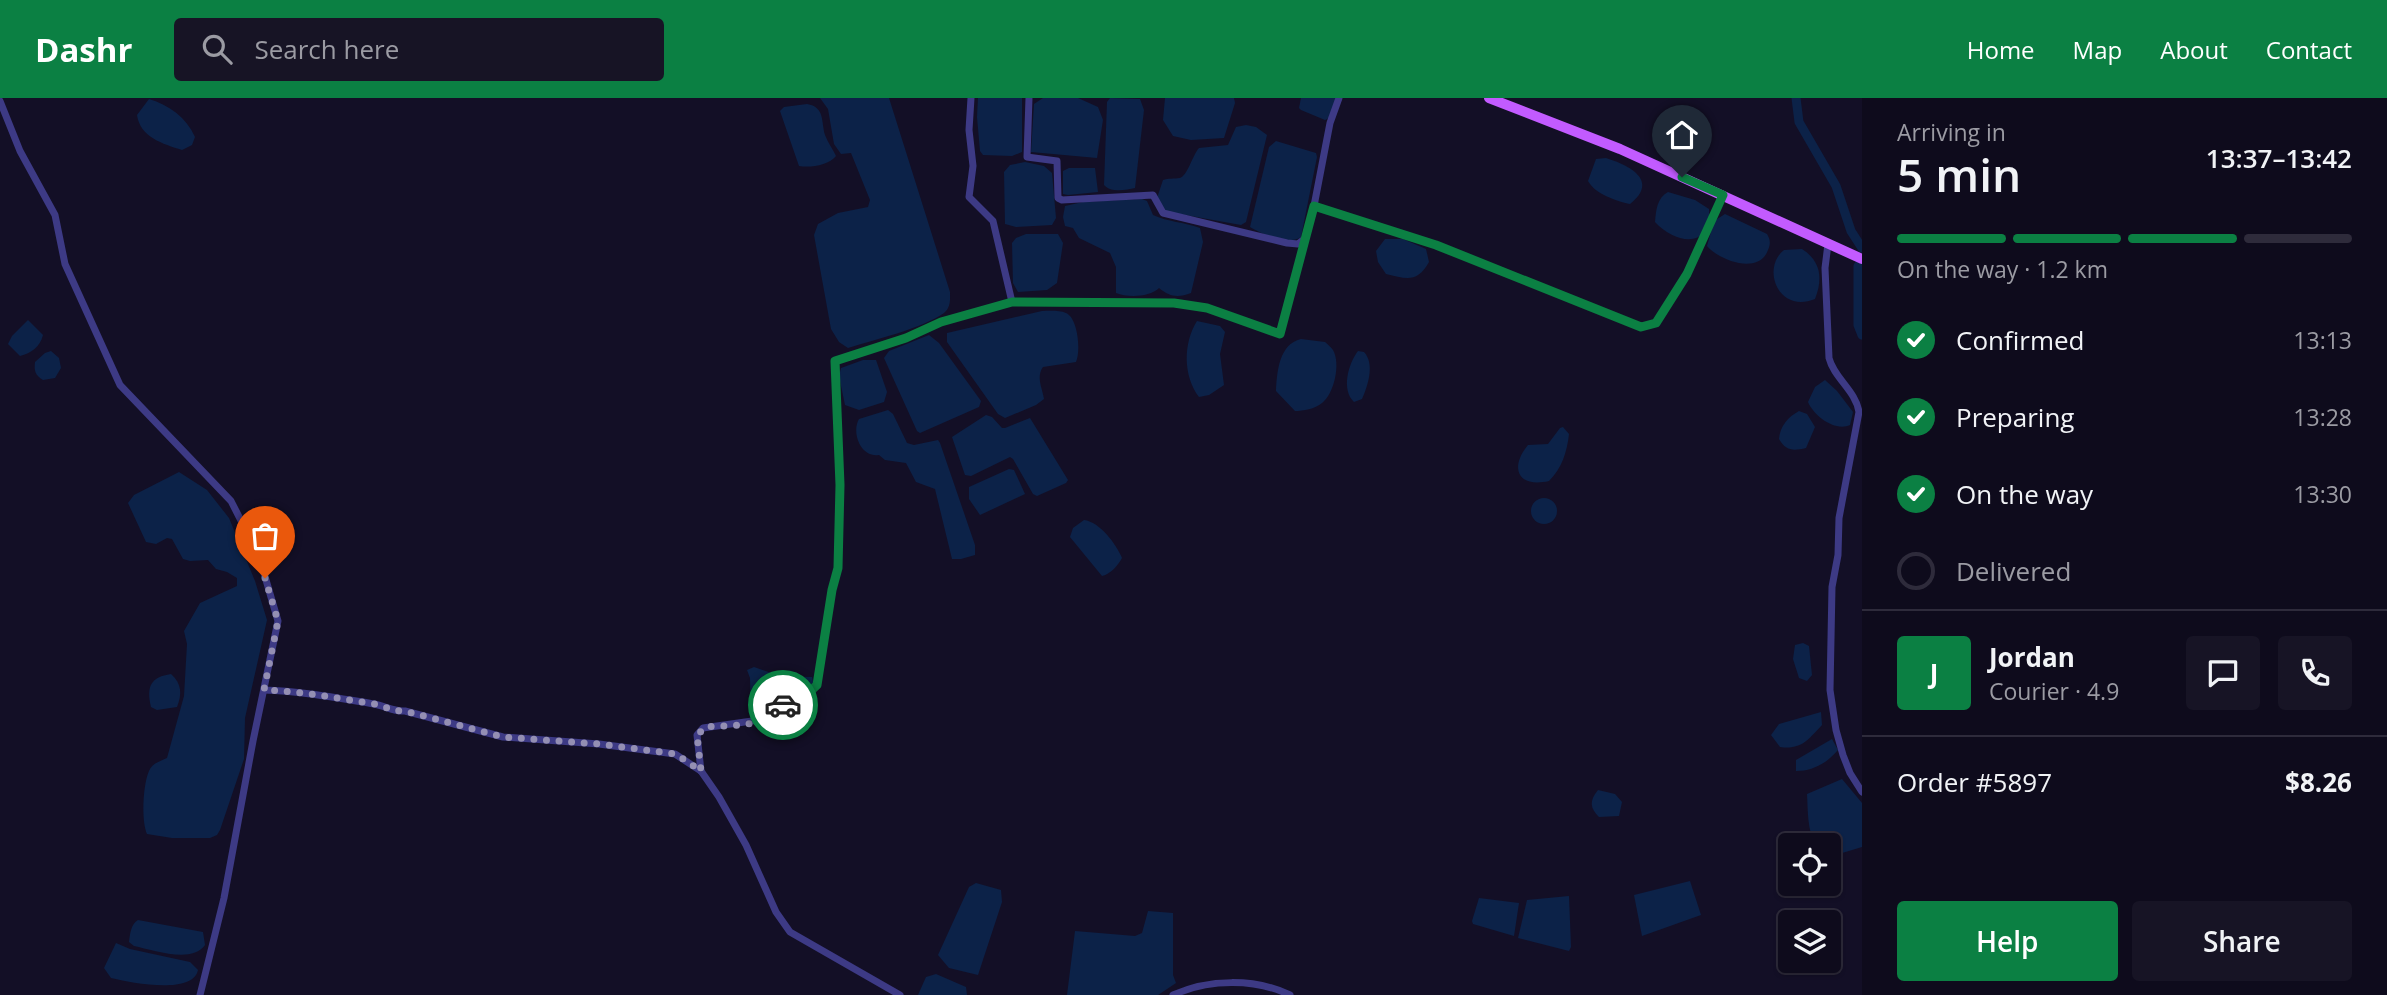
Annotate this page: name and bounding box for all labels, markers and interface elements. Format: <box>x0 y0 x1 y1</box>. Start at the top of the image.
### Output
search box <box>174 18 664 81</box>
text: Dashr <box>35 27 132 72</box>
icon: search <box>198 30 236 68</box>
text: Search here <box>254 31 399 67</box>
text: Home <box>1967 33 2035 66</box>
text: Map <box>2073 33 2122 66</box>
text: About <box>2160 33 2228 66</box>
text: Contact <box>2266 33 2352 66</box>
pin <box>1652 105 1712 177</box>
icon: home <box>1663 116 1701 154</box>
text: Arriving in <box>1897 116 2006 148</box>
text: 13:37–13:42 <box>2206 140 2352 176</box>
text: 5 min <box>1897 143 2021 205</box>
text: On the way · 1.2 km <box>1897 253 2108 285</box>
icon: check <box>1897 321 1935 359</box>
text: Confirmed <box>1956 322 2084 358</box>
text: 13:13 <box>2293 324 2352 356</box>
icon: check <box>1897 398 1935 436</box>
text: Preparing <box>1956 399 2074 435</box>
text: 13:28 <box>2293 401 2352 433</box>
icon: check <box>1897 475 1935 513</box>
text: On the way <box>1956 476 2093 512</box>
text: 13:30 <box>2293 478 2352 510</box>
pin <box>235 506 295 578</box>
icon: bag <box>246 517 284 555</box>
text: Delivered <box>1956 553 2071 589</box>
button: chat <box>2186 636 2260 710</box>
button: phone <box>2278 636 2352 710</box>
text: Jordan <box>1989 639 2075 675</box>
text: J <box>1930 655 1938 691</box>
courier <box>748 670 818 740</box>
text: Courier · 4.9 <box>1989 675 2119 707</box>
icon: car <box>764 686 802 724</box>
text: Order #5897 <box>1897 764 2052 800</box>
text: $8.26 <box>2285 764 2352 800</box>
map controls <box>1778 833 1841 973</box>
button: locate <box>1778 833 1841 896</box>
button: Help <box>1897 901 2118 981</box>
button: Share <box>2132 901 2352 981</box>
button: layers <box>1778 910 1841 973</box>

